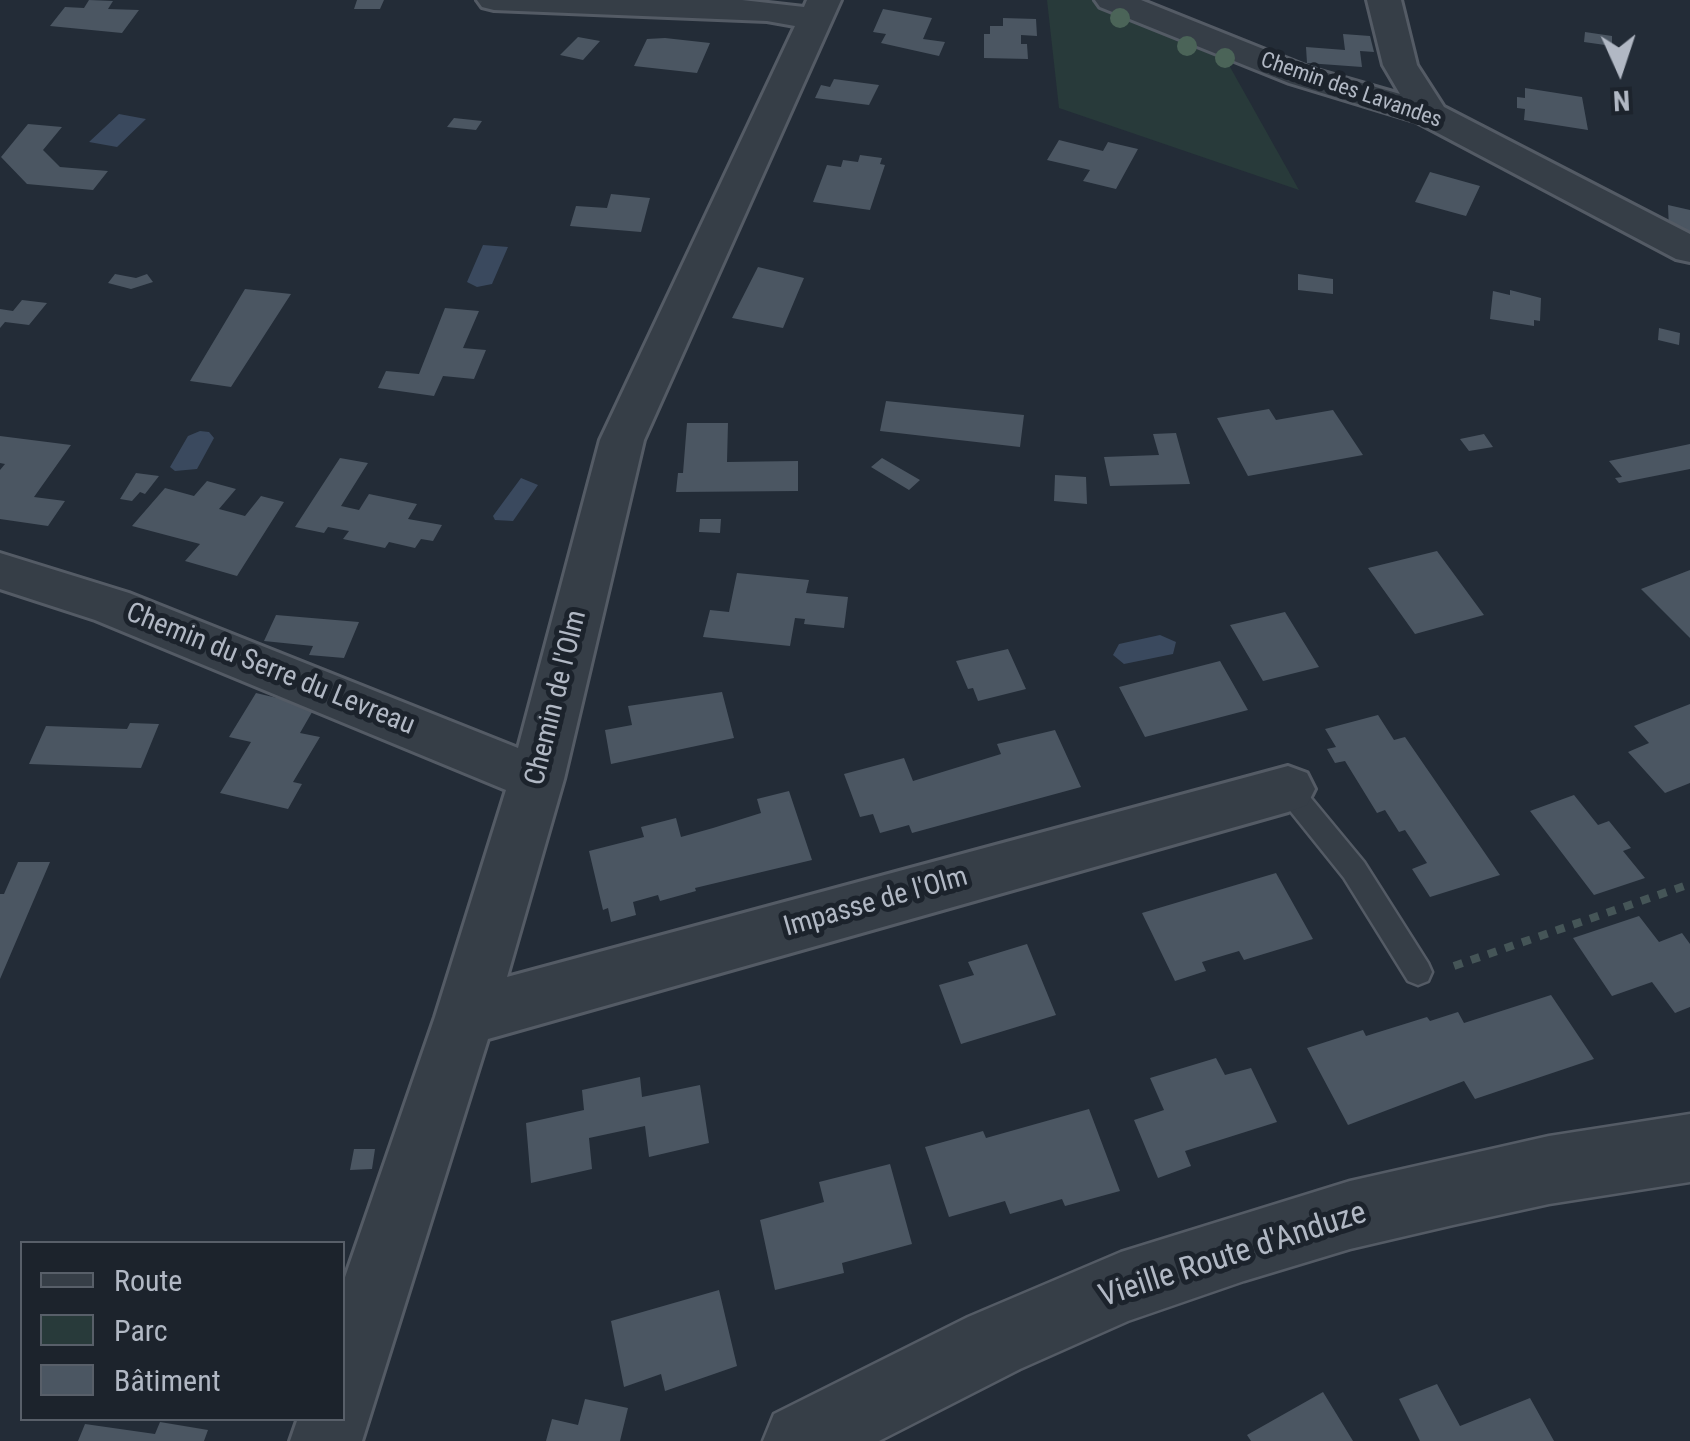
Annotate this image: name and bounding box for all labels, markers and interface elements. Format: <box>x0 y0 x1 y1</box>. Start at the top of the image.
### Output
north arrow <box>1570 20 1670 120</box>
street label: Chemin des Lavandes <box>1257 48 1445 134</box>
text: N <box>1612 84 1631 117</box>
street label: Chemin du Serre du Levreau <box>121 597 419 743</box>
street label: Chemin de l'Olm <box>519 607 595 789</box>
street label: Impasse de l'Olm <box>780 861 972 945</box>
street label: Vieille Route d'Anduze <box>1095 1195 1371 1317</box>
legend <box>20 1241 345 1421</box>
text: Route <box>114 1263 182 1298</box>
text: Parc <box>114 1313 168 1348</box>
text: Bâtiment <box>114 1363 221 1398</box>

